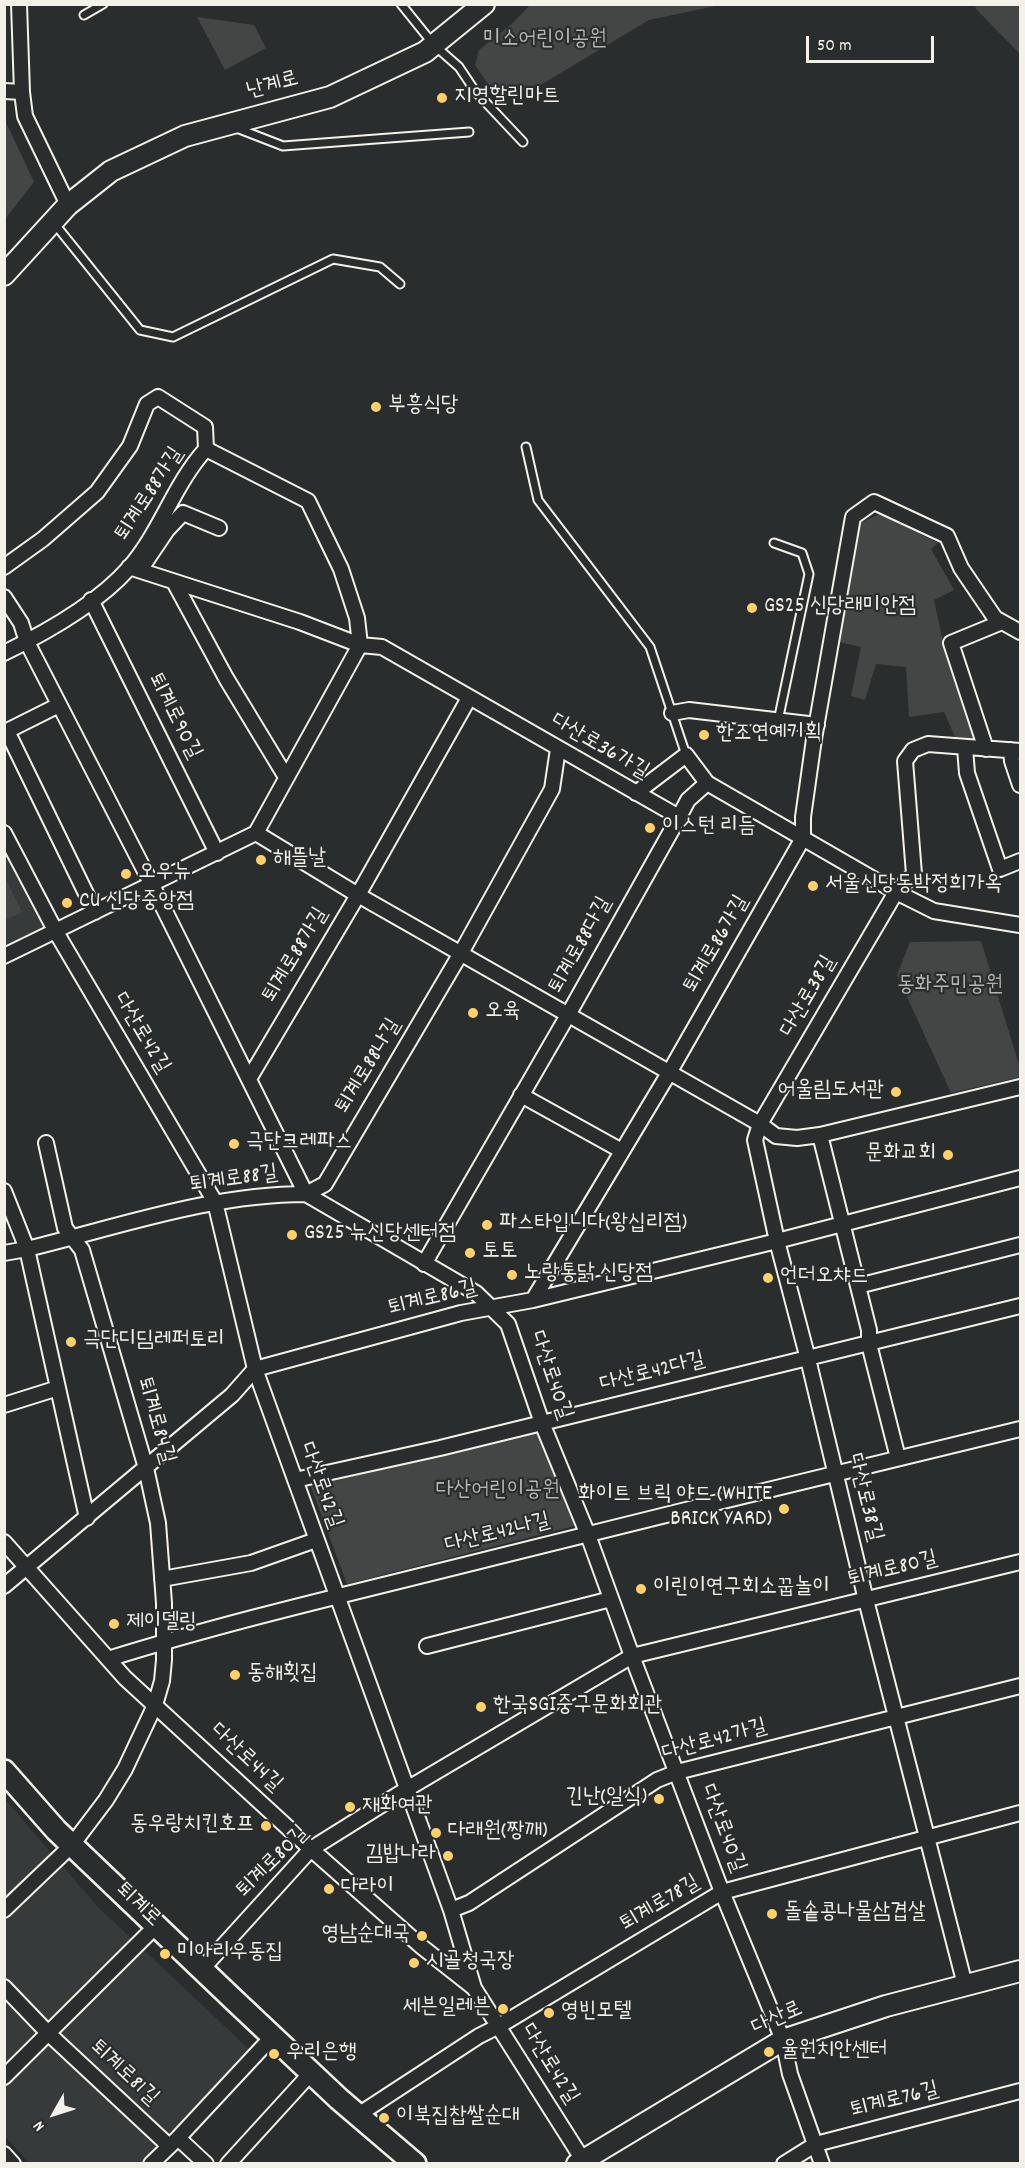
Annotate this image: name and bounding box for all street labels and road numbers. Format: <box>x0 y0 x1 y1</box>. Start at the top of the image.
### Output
street label: 난계로 <box>244 67 302 107</box>
street label: 퇴계로88가길 <box>111 443 191 547</box>
street label: 퇴계로90길 <box>140 670 206 764</box>
street label: 다산로36가길 <box>545 709 653 787</box>
street label: 퇴계로86가길 <box>680 892 756 998</box>
street label: 퇴계로88다길 <box>545 893 619 999</box>
street label: 퇴계로88가길 <box>258 904 336 1008</box>
street label: 다산로38길 <box>776 952 844 1042</box>
street label: 다산로42길 <box>106 989 174 1079</box>
street label: 퇴계로88나길 <box>331 1015 409 1119</box>
street label: 퇴계로88길 <box>188 1162 280 1200</box>
street label: 퇴계로86길 <box>386 1276 480 1324</box>
street label: 다산로40길 <box>522 1328 576 1424</box>
street label: 다산로42다길 <box>598 1348 708 1400</box>
street label: 퇴계로84길 <box>129 1375 179 1467</box>
street label: 다산로42길 <box>291 1439 347 1533</box>
street label: 다산로38길 <box>839 1451 887 1545</box>
street label: 다산로42나길 <box>443 1509 553 1561</box>
street label: 퇴계로80길 <box>845 1547 941 1595</box>
street label: 다산로42가길 <box>660 1715 770 1769</box>
street label: 다산로44길 <box>203 1719 287 1799</box>
street label: 다산로40길 <box>692 1781 750 1877</box>
street label: 퇴계로80길 <box>232 1821 316 1905</box>
street label: 퇴계로78길 <box>616 1871 706 1939</box>
street label: 퇴계로 <box>109 1878 165 1934</box>
street label: 다산로 <box>748 1997 808 2043</box>
street label: 다산로42길 <box>513 2020 583 2110</box>
street label: 퇴계로81길 <box>83 2036 163 2112</box>
street label: 퇴계로76길 <box>848 2078 942 2126</box>

